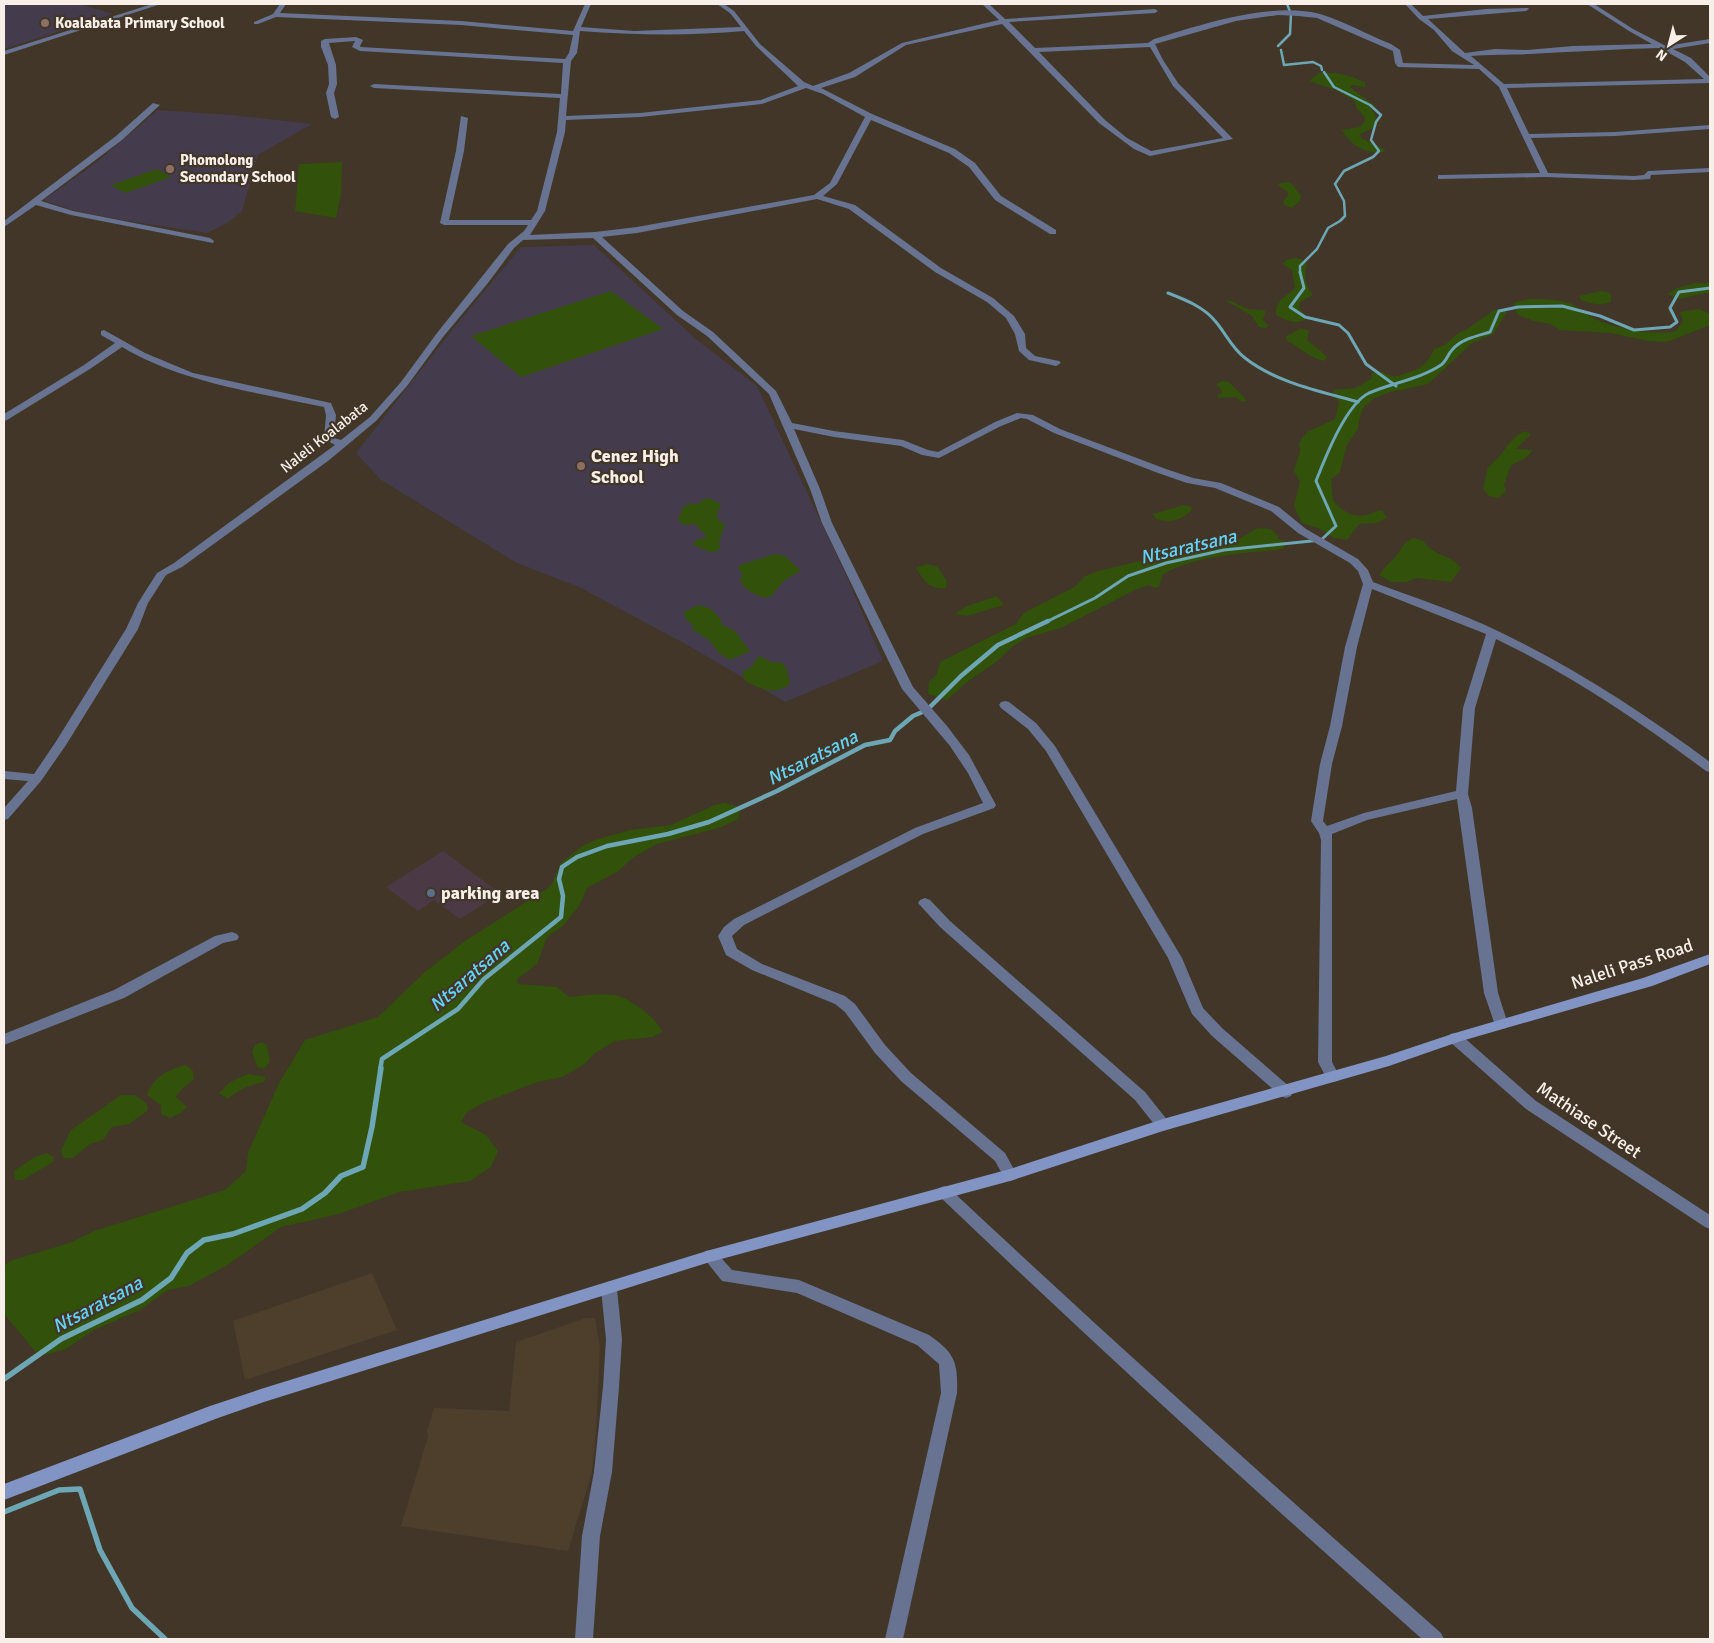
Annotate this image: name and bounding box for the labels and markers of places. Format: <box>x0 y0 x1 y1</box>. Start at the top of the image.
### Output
place label: Koalabata Primary School <box>55 14 225 32</box>
marker: Koalabata Primary School <box>39 17 51 29</box>
place label: Phomolong Secondary School <box>180 151 296 186</box>
marker: Phomolong Secondary School <box>164 163 176 175</box>
place label: Cenez High School <box>591 445 679 488</box>
marker: Cenez High School <box>575 460 587 472</box>
place label: parking area <box>441 882 540 904</box>
marker: parking area <box>425 887 437 899</box>

